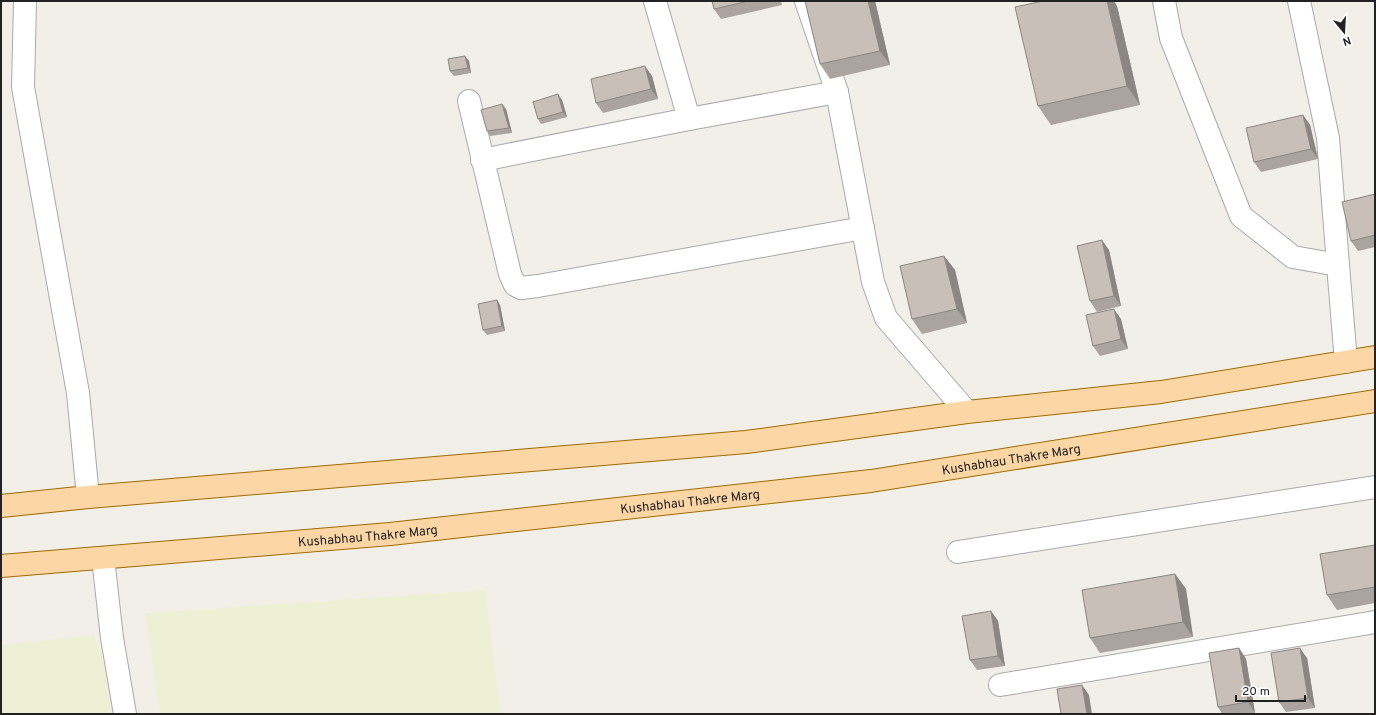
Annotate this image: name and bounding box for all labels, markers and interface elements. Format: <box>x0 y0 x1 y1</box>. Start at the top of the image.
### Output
north arrow <box>1324 12 1364 52</box>
text: N <box>1341 33 1353 48</box>
street label: Kushabhau Thakre Marg <box>941 442 1082 480</box>
street label: Kushabhau Thakre Marg <box>619 487 761 519</box>
street label: Kushabhau Thakre Marg <box>297 523 439 552</box>
scale bar <box>1236 677 1305 703</box>
text: 20 m <box>1242 684 1270 700</box>

